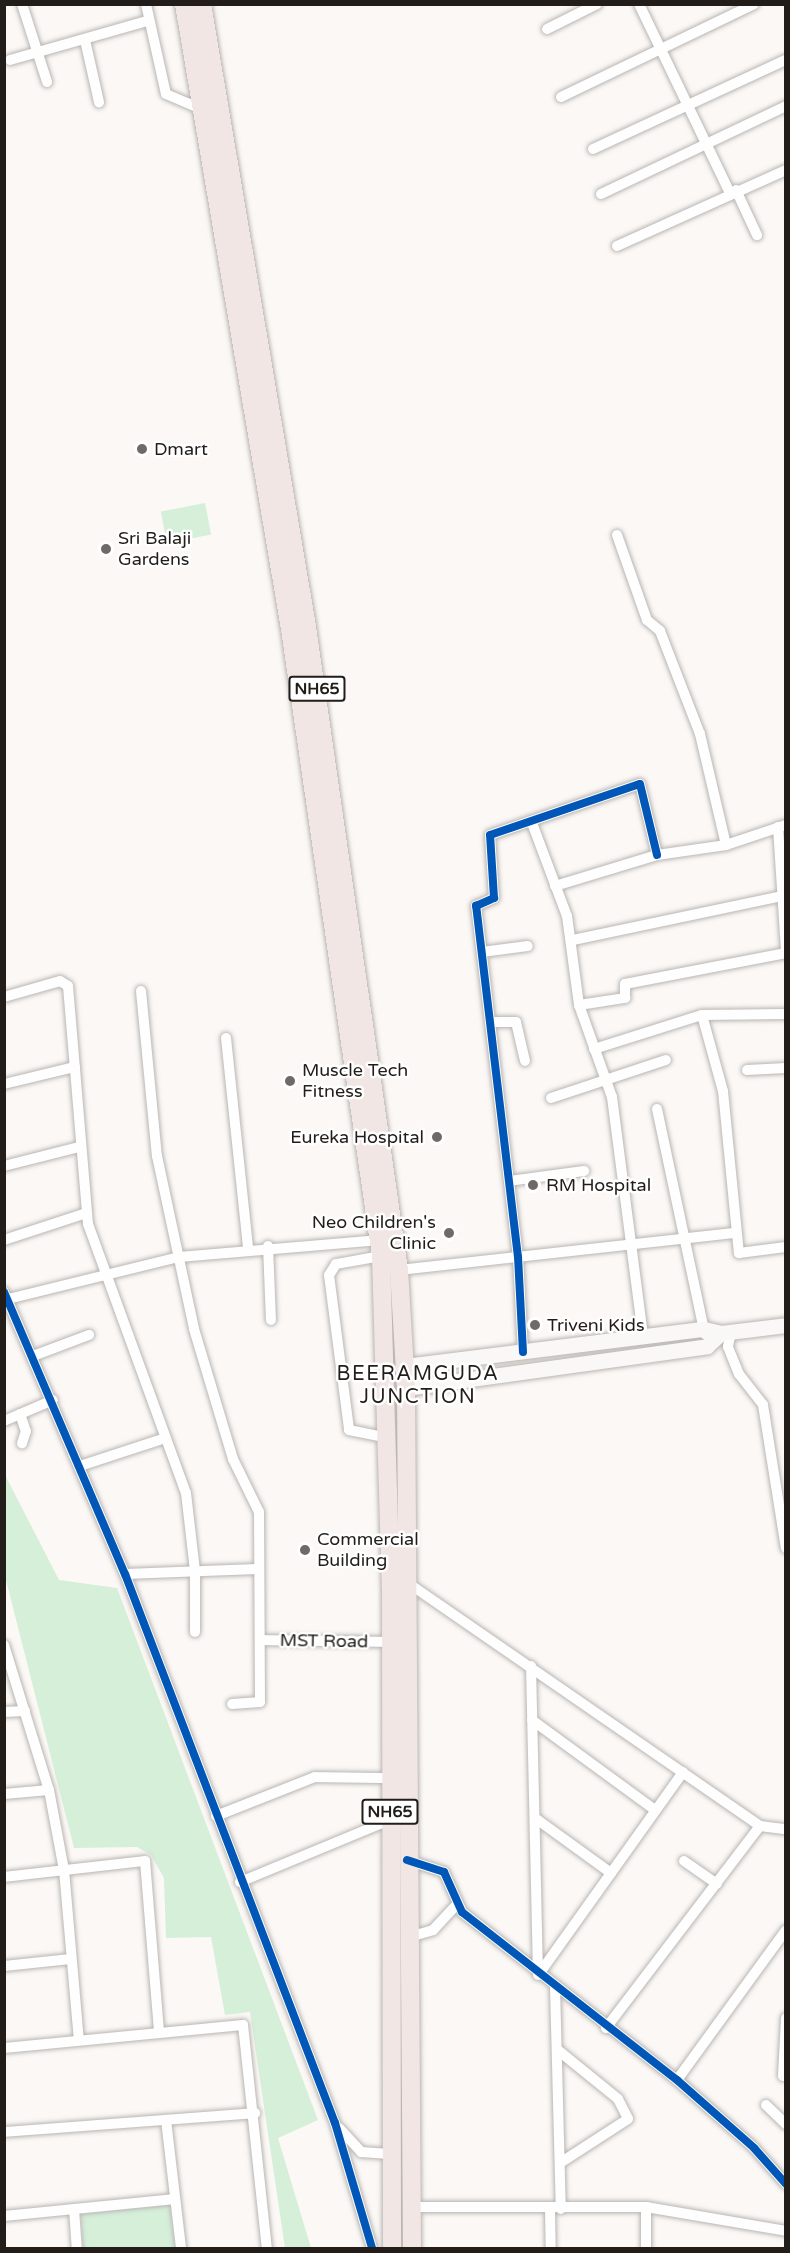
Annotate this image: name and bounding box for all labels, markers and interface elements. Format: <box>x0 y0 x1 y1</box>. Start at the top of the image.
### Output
place label: Dmart <box>154 438 208 460</box>
marker: Dmart <box>135 442 149 456</box>
place label: Sri Balaji Gardens <box>118 528 191 570</box>
marker: Sri Balaji Gardens <box>99 542 113 556</box>
road number: NH65 <box>287 676 347 702</box>
place label: Muscle Tech Fitness <box>302 1060 408 1102</box>
marker: Muscle Tech Fitness <box>283 1074 297 1088</box>
place label: Eureka Hospital <box>290 1126 424 1148</box>
marker: Eureka Hospital <box>428 1128 446 1146</box>
place label: RM Hospital <box>546 1174 651 1196</box>
marker: RM Hospital <box>524 1176 542 1194</box>
place label: Neo Children's Clinic <box>312 1212 436 1254</box>
marker: Neo Children's Clinic <box>440 1224 458 1242</box>
place label: Triveni Kids <box>547 1314 645 1336</box>
marker: Triveni Kids <box>528 1318 542 1332</box>
district label: BEERAMGUDA JUNCTION <box>337 1362 499 1409</box>
place label: Commercial Building <box>317 1529 419 1572</box>
marker: Commercial Building <box>298 1543 312 1557</box>
street label: MST Road <box>279 1629 369 1653</box>
road number: NH65 <box>360 1799 420 1825</box>

